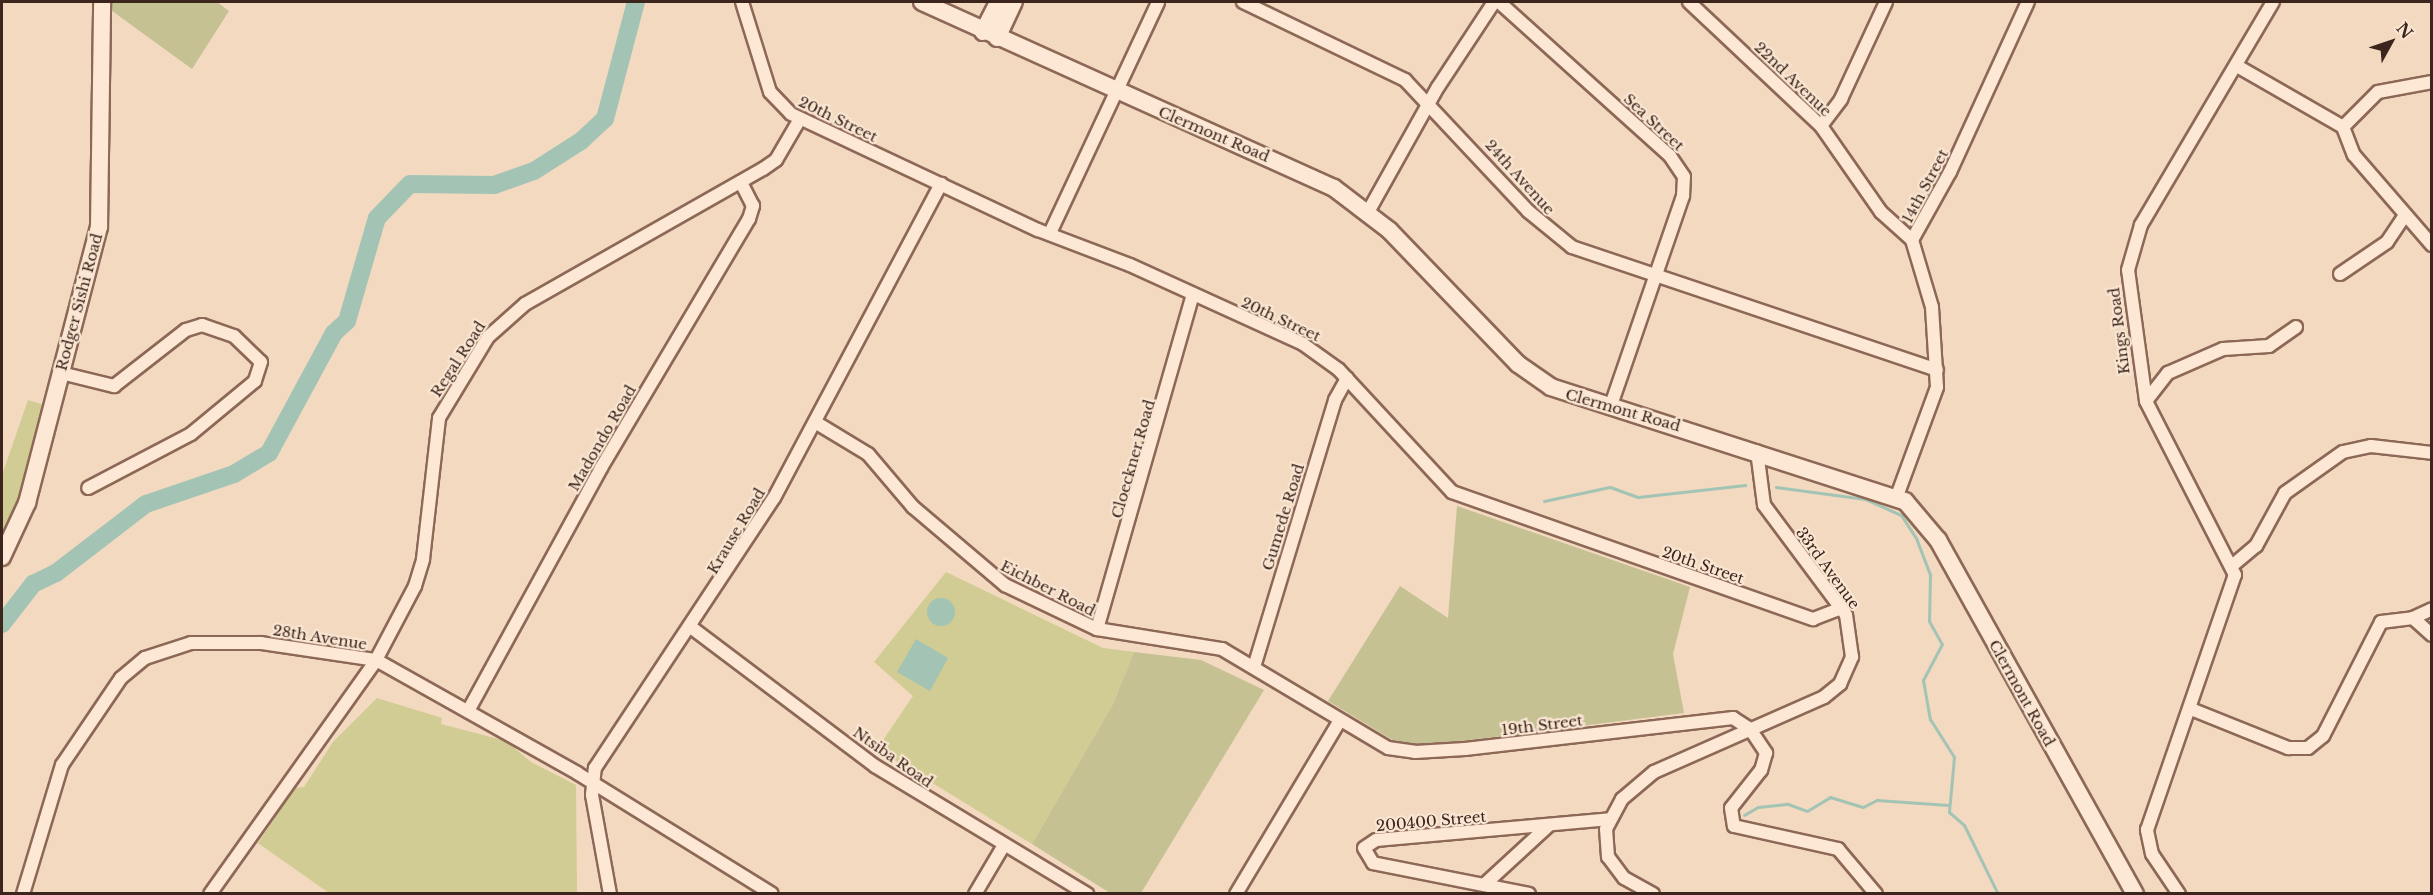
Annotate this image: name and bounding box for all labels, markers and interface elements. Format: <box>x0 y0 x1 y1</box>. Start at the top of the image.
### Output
north arrow <box>2361 12 2421 72</box>
text: N <box>2392 18 2417 43</box>
street label: 22nd Avenue <box>1751 38 1835 120</box>
street label: Sea Street <box>1620 90 1688 154</box>
street label: 20th Street <box>796 92 880 146</box>
street label: Clermont Road <box>1156 103 1272 165</box>
street label: 24th Avenue <box>1481 136 1559 218</box>
street label: 14th Street <box>1898 146 1952 226</box>
street label: Rodger Sishi Road <box>52 231 106 373</box>
street label: Kings Road <box>2105 287 2133 375</box>
street label: 20th Street <box>1239 293 1323 345</box>
street label: Regal Road <box>427 318 489 400</box>
street label: Madondo Road <box>564 382 640 494</box>
street label: Clermont Road <box>1563 385 1683 435</box>
street label: Cloeckner Road <box>1107 397 1159 521</box>
street label: Gumede Road <box>1258 461 1308 573</box>
street label: Krause Road <box>703 485 769 577</box>
street label: 33rd Avenue <box>1792 523 1864 613</box>
street label: 20th Street <box>1660 543 1746 587</box>
street label: Eichber Road <box>998 556 1098 620</box>
street label: 28th Avenue <box>271 621 369 653</box>
street label: Clermont Road <box>1985 637 2059 749</box>
street label: 19th Street <box>1500 711 1584 739</box>
street label: Ntsiba Road <box>850 723 936 791</box>
street label: 200400 Street <box>1375 807 1487 835</box>

